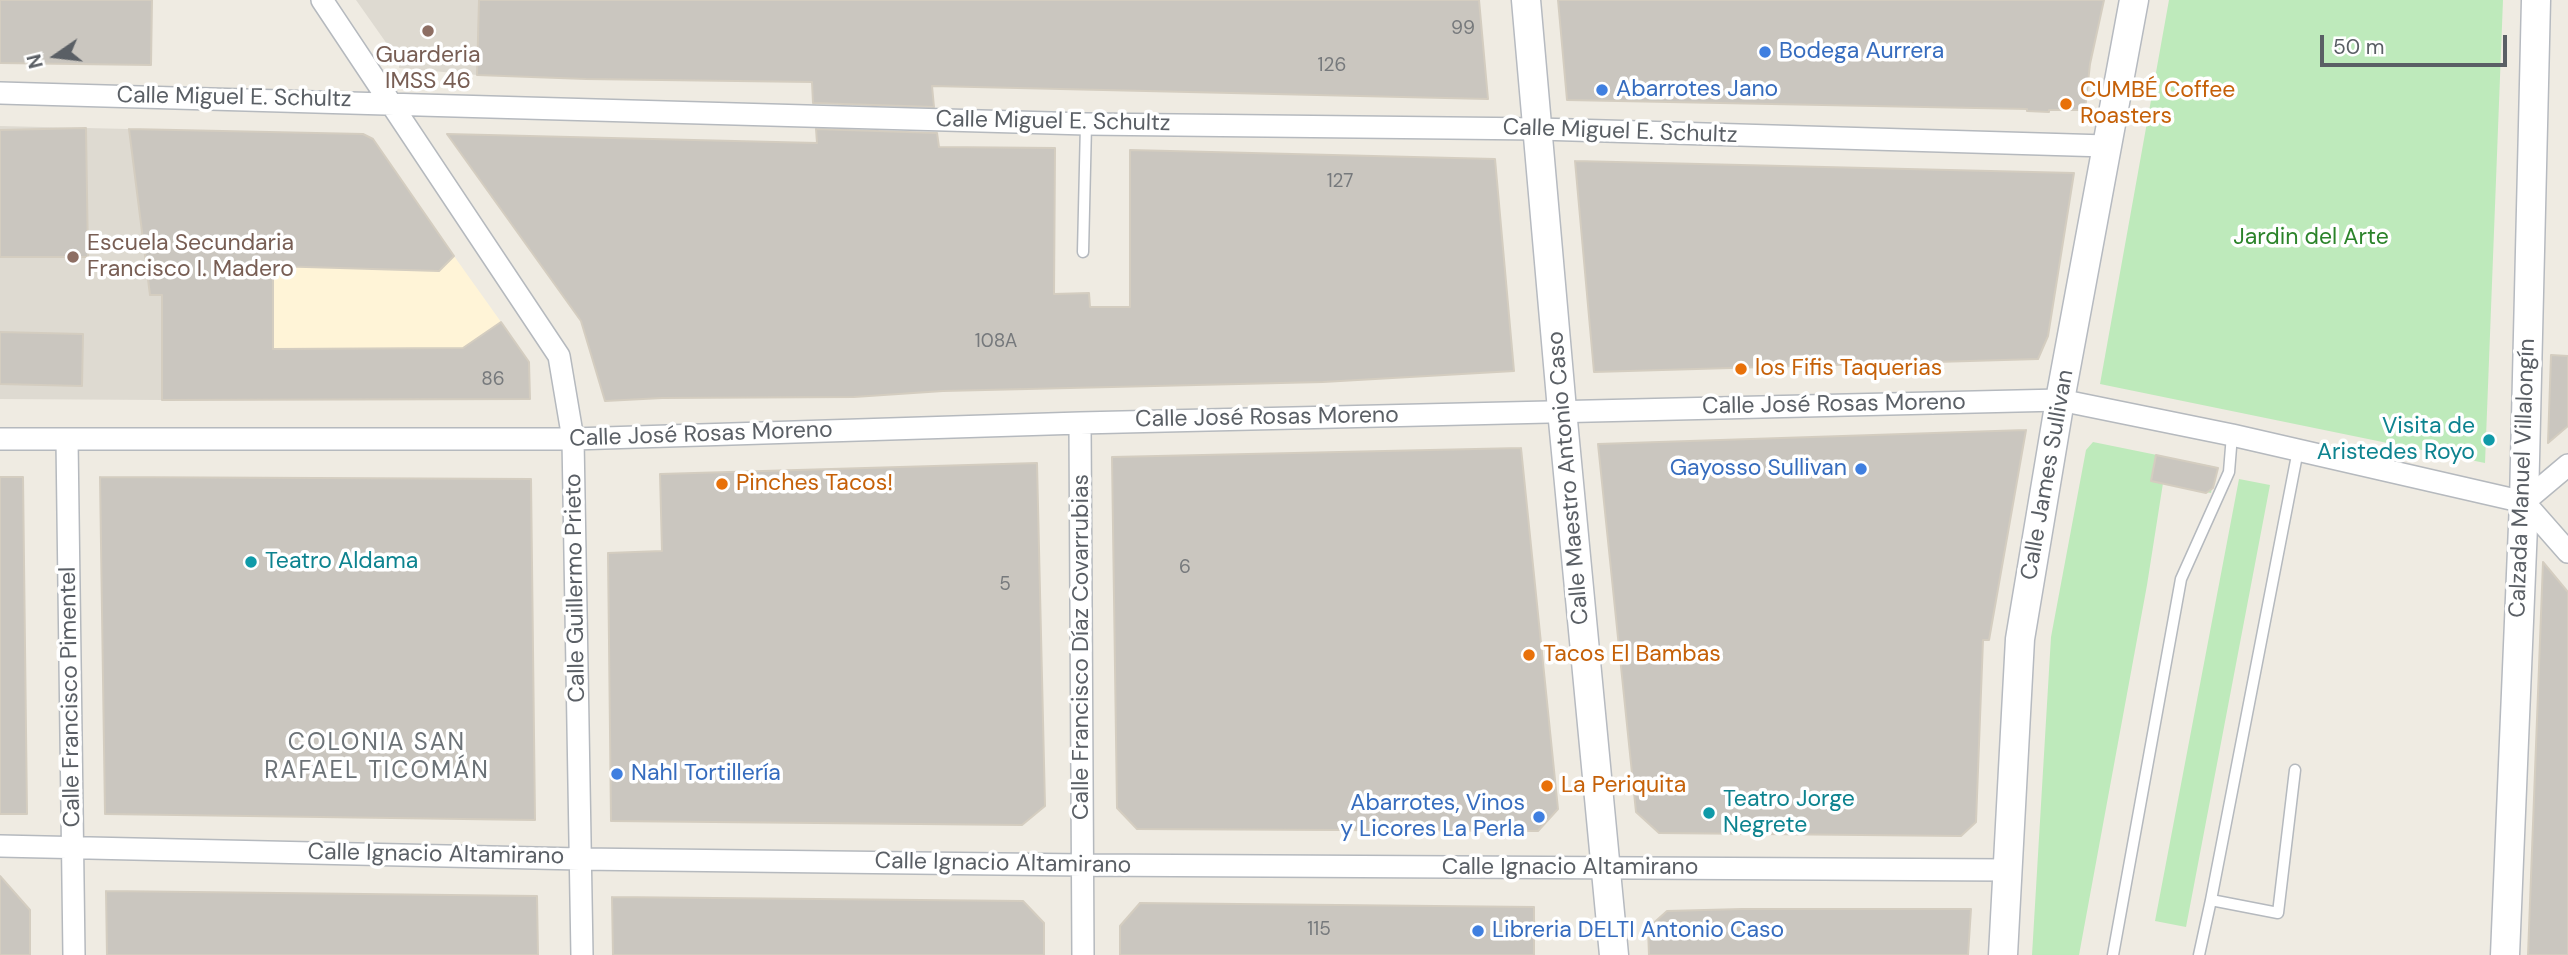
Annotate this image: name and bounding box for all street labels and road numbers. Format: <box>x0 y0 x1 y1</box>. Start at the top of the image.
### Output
street label: Calle Miguel E. Schultz <box>116 82 352 114</box>
street label: Calle Miguel E. Schultz <box>935 106 1171 138</box>
street label: Calle Miguel E. Schultz <box>1502 114 1738 150</box>
street label: Calle Maestro Antonio Caso <box>1542 330 1596 626</box>
street label: Calzada Manuel Villalongín <box>2504 338 2542 618</box>
street label: Calle James Sullivan <box>2016 368 2080 582</box>
street label: Calle José Rosas Moreno <box>1702 389 1966 421</box>
street label: Calle José Rosas Moreno <box>1135 402 1399 434</box>
street label: Calle José Rosas Moreno <box>569 417 833 453</box>
street label: Calle Guillermo Prieto <box>560 473 592 703</box>
street label: Calle Francisco Díaz Covarrubias <box>1068 474 1096 820</box>
street label: Calle Francisco Pimentel <box>55 566 87 828</box>
street label: Calle Ignacio Altamirano <box>307 839 565 871</box>
street label: Calle Ignacio Altamirano <box>874 848 1132 880</box>
street label: Calle Ignacio Altamirano <box>1442 854 1698 882</box>

